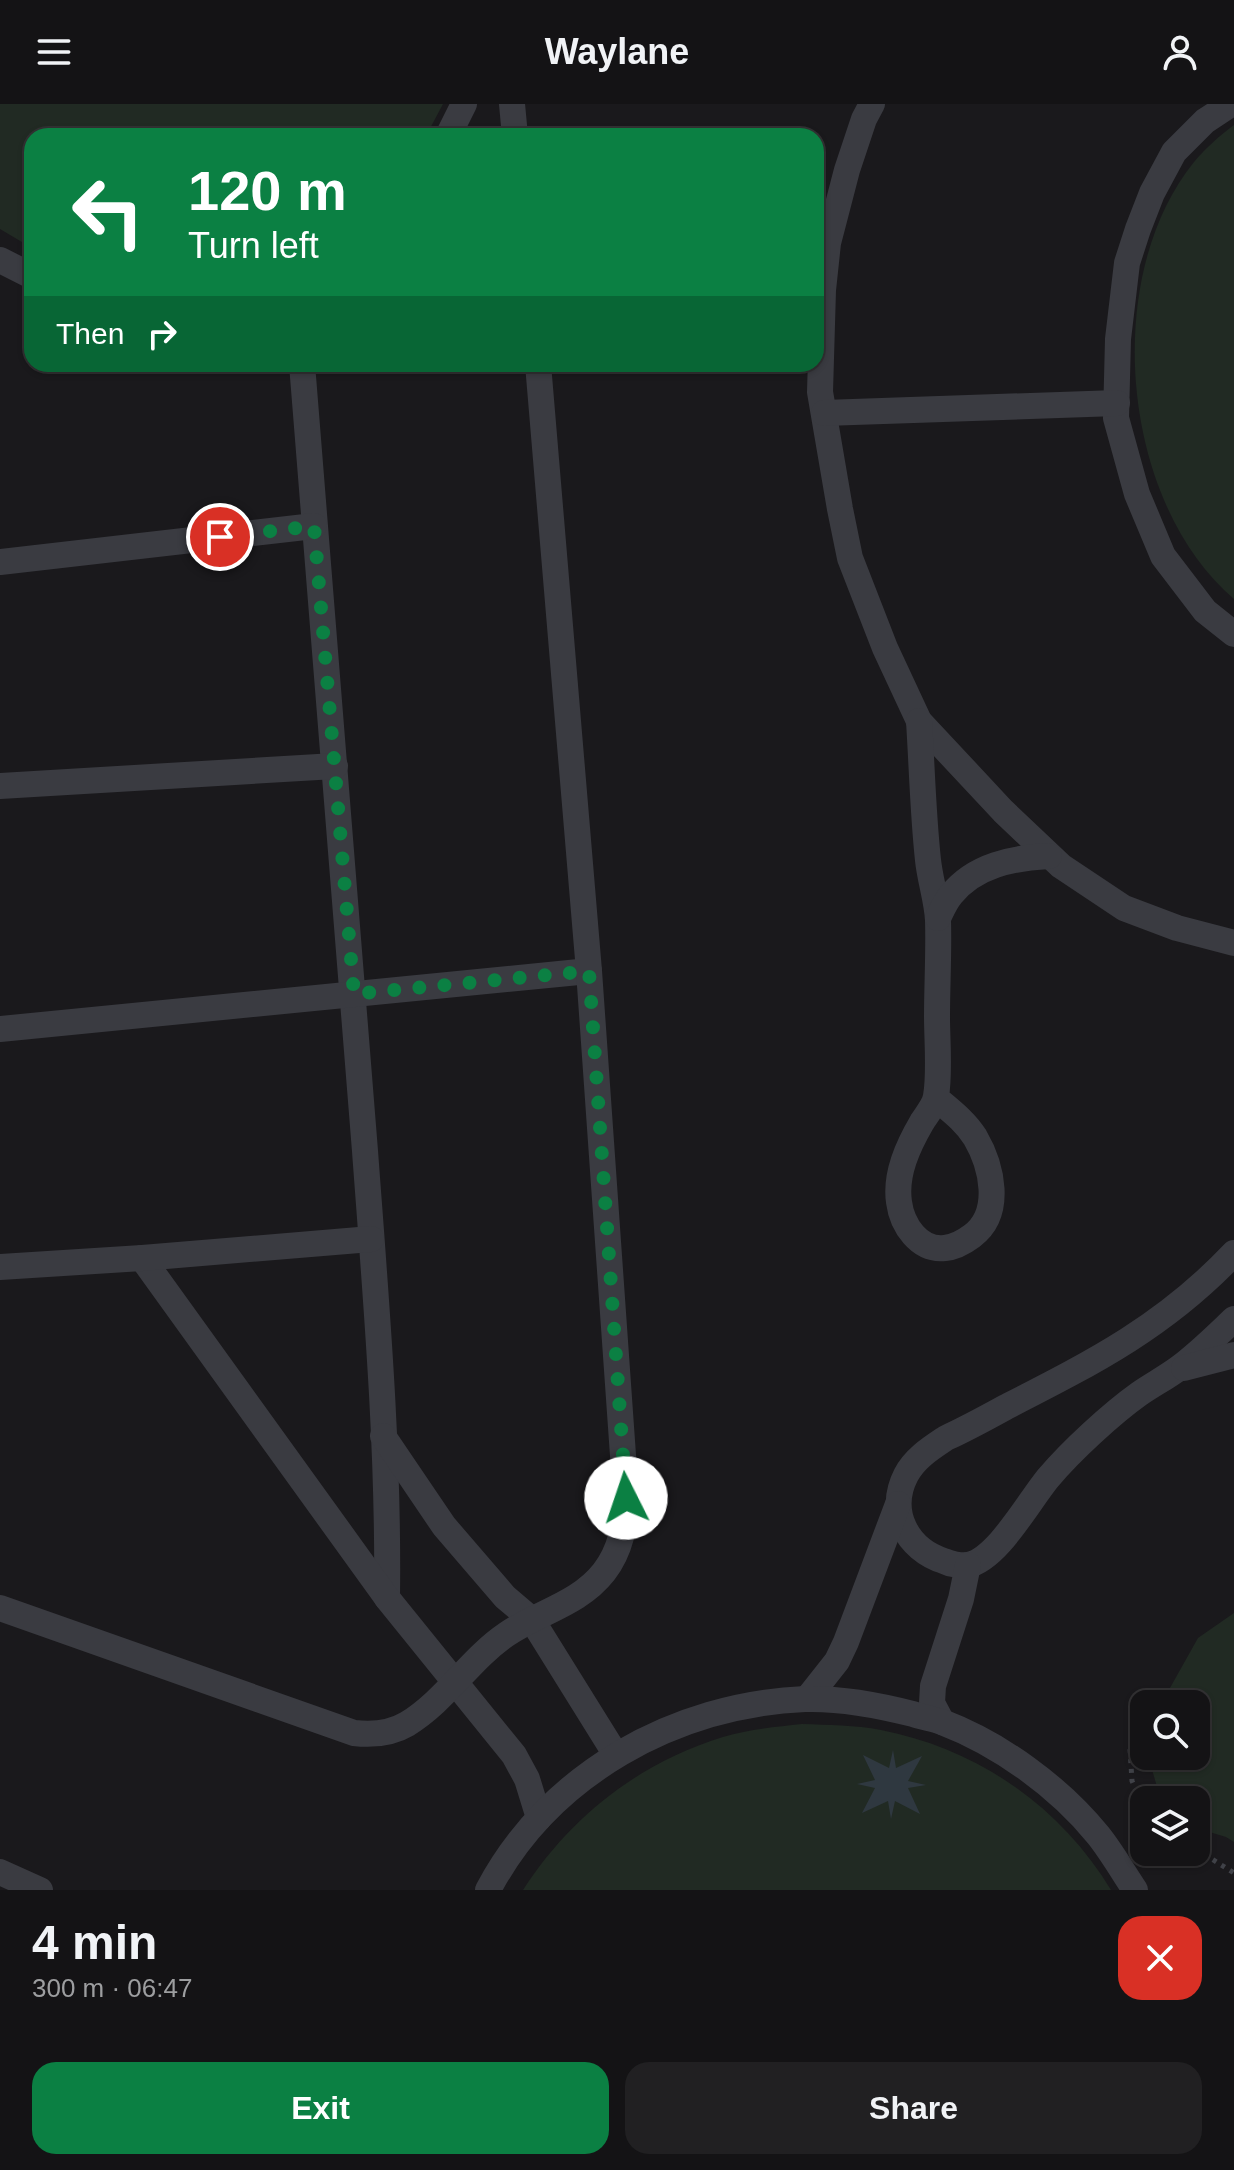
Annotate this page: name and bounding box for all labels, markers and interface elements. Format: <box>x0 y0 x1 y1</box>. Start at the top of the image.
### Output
icon: menu <box>32 30 76 74</box>
icon: person <box>1158 30 1202 74</box>
text: Waylane <box>545 31 689 72</box>
text: 120 m <box>188 159 347 222</box>
icon: left <box>56 160 160 264</box>
text: Turn left <box>188 225 319 266</box>
icon: right <box>140 312 184 356</box>
text: Then <box>56 317 124 350</box>
pin <box>186 503 254 571</box>
icon: arrive <box>198 515 242 559</box>
position arrow <box>584 1456 668 1540</box>
map controls <box>1130 1690 1210 1866</box>
button: search <box>1130 1690 1210 1770</box>
button: layers <box>1130 1786 1210 1866</box>
text: 4 min <box>32 1916 157 1969</box>
button: close <box>1118 1916 1202 2000</box>
text: 300 m · 06:47 <box>32 1973 192 2003</box>
button: Exit <box>32 2062 609 2154</box>
button: Share <box>625 2062 1202 2154</box>

